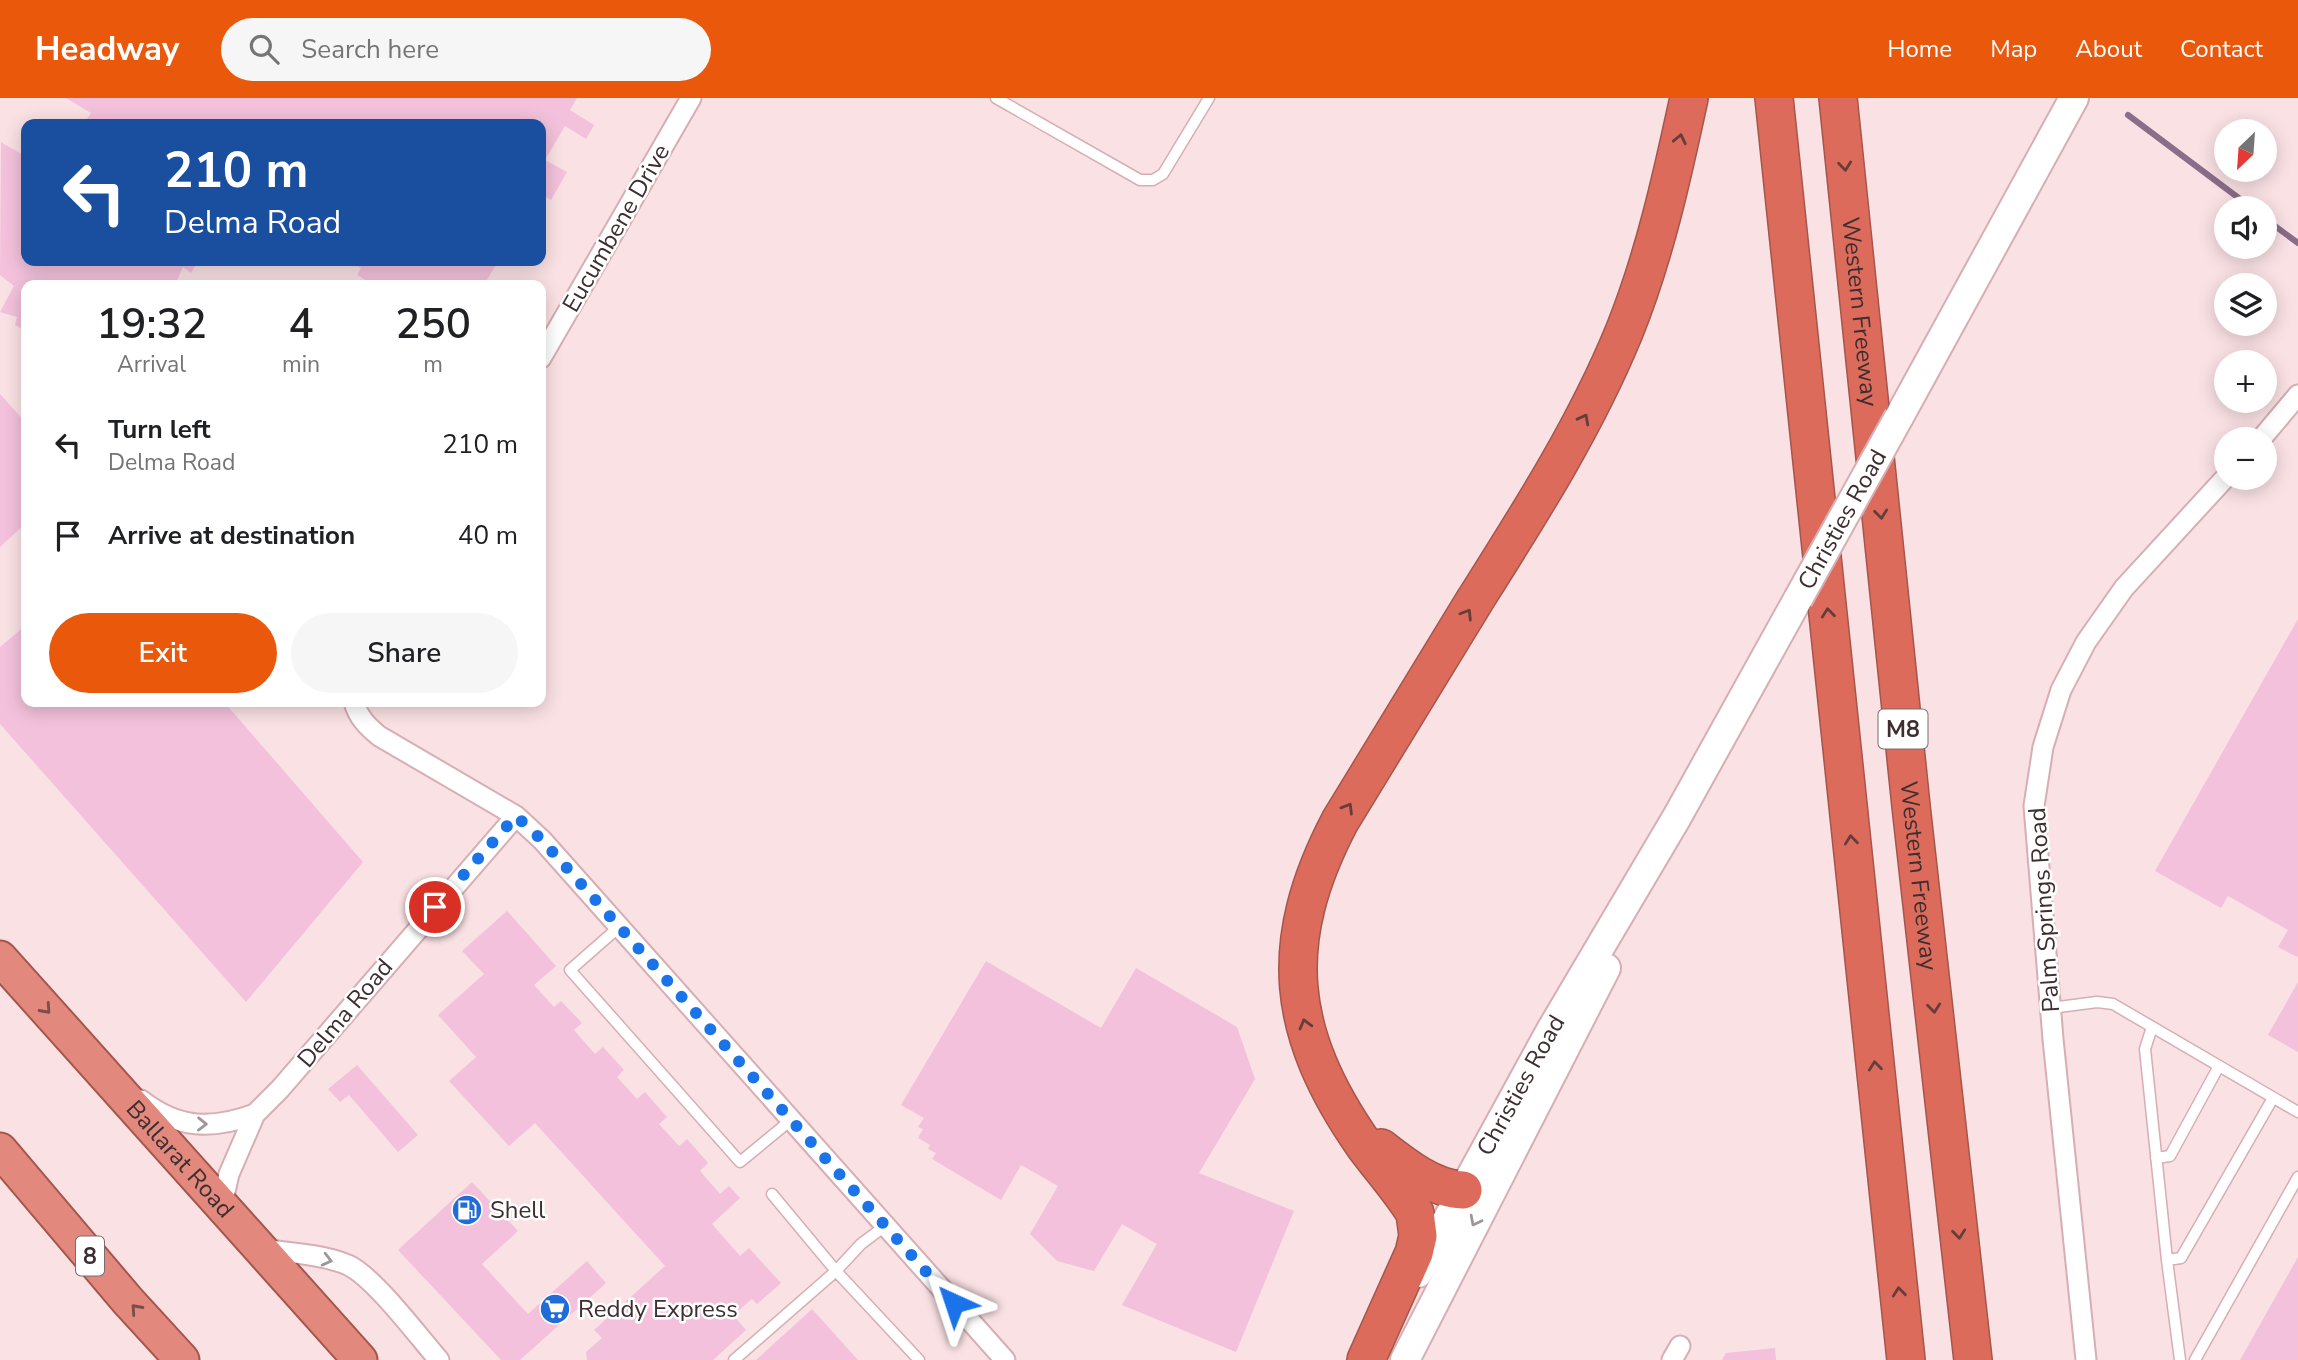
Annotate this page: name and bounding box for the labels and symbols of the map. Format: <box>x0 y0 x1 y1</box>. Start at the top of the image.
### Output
north arrow <box>2214 119 2277 182</box>
one-way arrow <box>1672 133 1686 145</box>
street label: Eucumbene Drive <box>555 138 677 318</box>
one-way arrow <box>1837 160 1852 172</box>
street label: Western Freeway <box>1834 216 1886 409</box>
one-way arrow <box>1576 414 1589 426</box>
street label: Christies Road <box>1790 444 1894 595</box>
one-way arrow <box>1873 508 1888 520</box>
one-way arrow <box>1821 607 1836 618</box>
one-way arrow <box>1459 609 1472 622</box>
road number: M8 <box>1878 709 1927 748</box>
street label: Western Freeway <box>1893 780 1945 973</box>
one-way arrow <box>1339 802 1352 815</box>
street label: Palm Springs Road <box>2021 806 2067 1014</box>
one-way arrow <box>1844 834 1859 845</box>
pin <box>405 877 465 937</box>
street label: Delma Road <box>290 952 400 1074</box>
one-way arrow <box>38 1001 50 1014</box>
one-way arrow <box>1926 1002 1941 1014</box>
street label: Christies Road <box>1469 1009 1572 1161</box>
one-way arrow <box>1299 1018 1313 1030</box>
one-way arrow <box>1868 1060 1883 1071</box>
street label: Ballarat Road <box>119 1093 241 1225</box>
one-way arrow <box>198 1116 208 1132</box>
fuel station icon: Shell <box>450 1193 484 1227</box>
place label: Shell <box>490 1194 545 1226</box>
one-way arrow <box>1470 1214 1483 1226</box>
one-way arrow <box>1951 1228 1966 1240</box>
road number: 8 <box>76 1236 104 1275</box>
one-way arrow <box>321 1252 333 1266</box>
position arrow <box>917 1266 991 1340</box>
one-way arrow <box>1891 1286 1906 1298</box>
supermarket icon: Reddy Express <box>538 1292 572 1326</box>
place label: Reddy Express <box>578 1293 738 1325</box>
one-way arrow <box>132 1304 144 1317</box>

